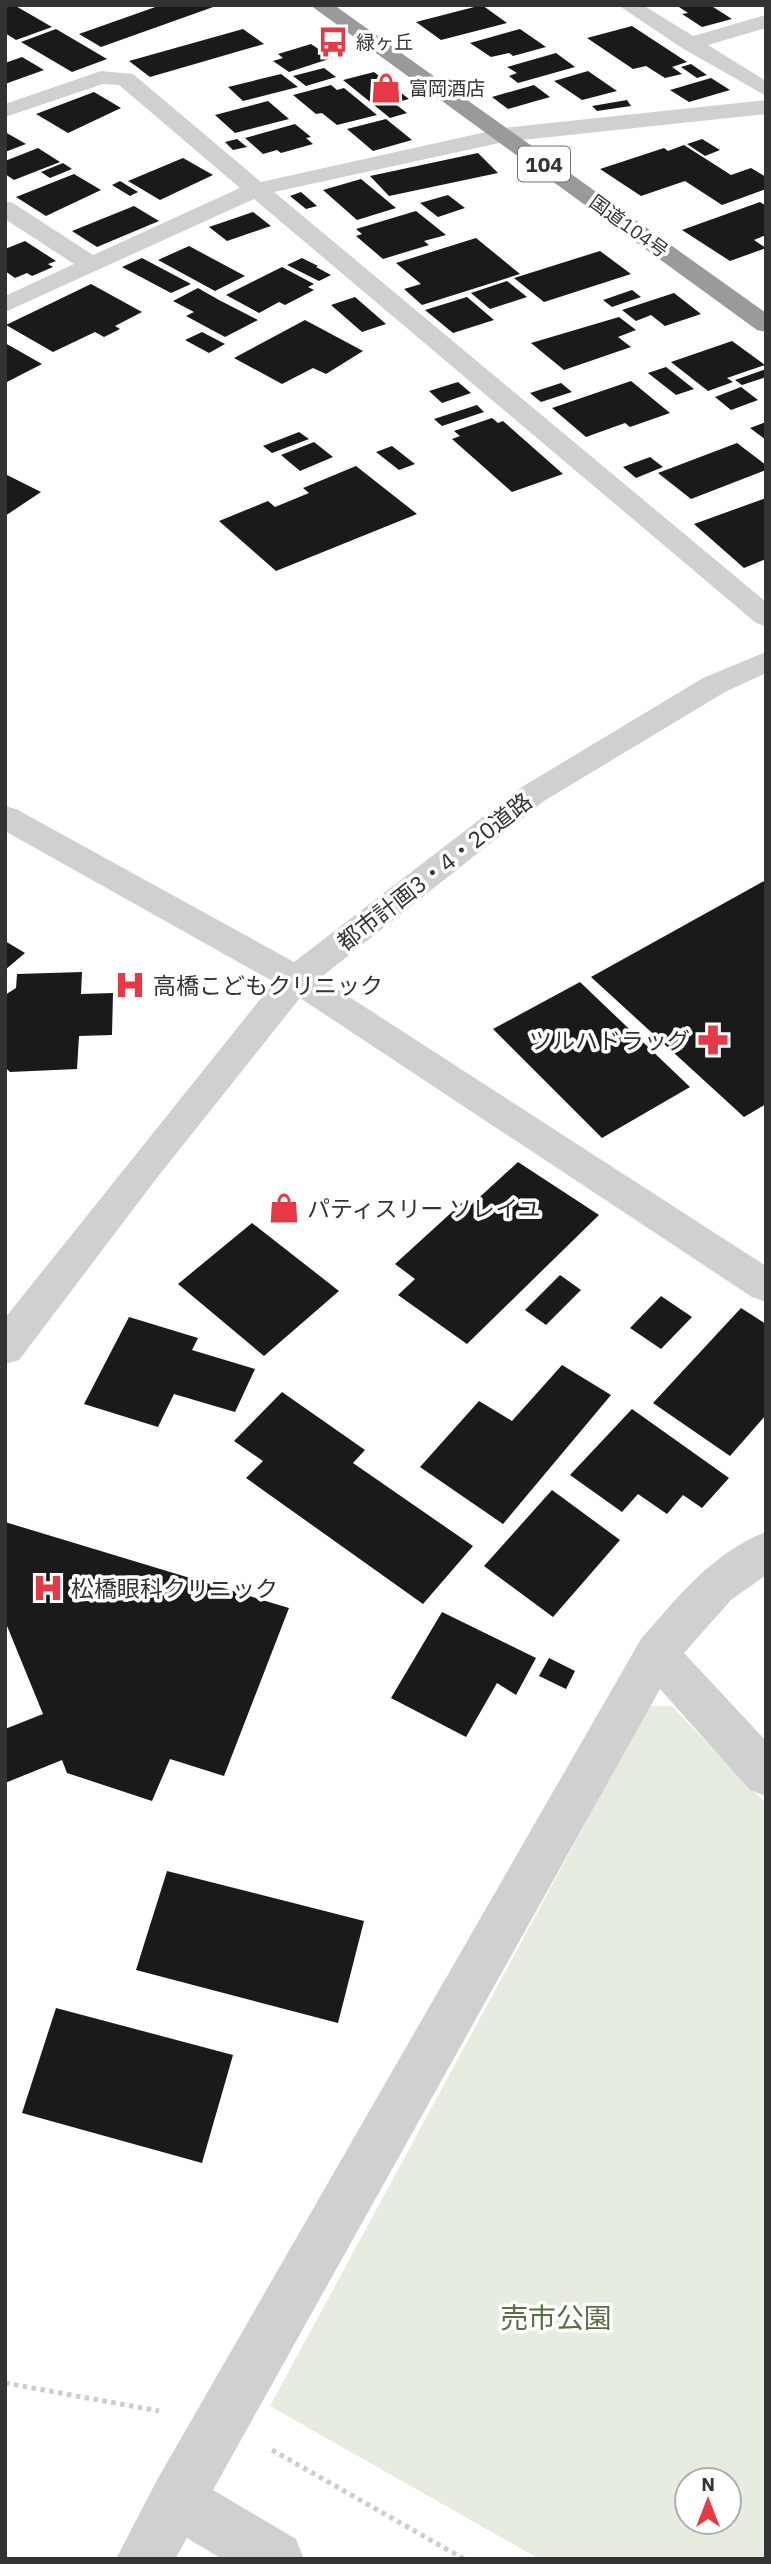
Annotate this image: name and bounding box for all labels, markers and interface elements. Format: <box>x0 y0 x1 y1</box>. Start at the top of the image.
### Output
bus stop icon: 緑ヶ丘 <box>316 25 350 59</box>
place label: 緑ヶ丘 <box>356 30 413 54</box>
shop icon: 富岡酒店 <box>369 71 403 105</box>
place label: 富岡酒店 <box>409 76 485 100</box>
road number: 104 <box>518 146 570 182</box>
street label: 国道104号 <box>585 189 673 263</box>
street label: 都市計画3・4・20道路 <box>331 786 537 956</box>
hospital icon: 高橋こどもクリニック <box>113 968 147 1002</box>
place label: 高橋こどもクリニック <box>153 970 383 1000</box>
pharmacy icon: ツルハドラッグ <box>696 1023 730 1057</box>
place label: ツルハドラッグ <box>529 1025 690 1055</box>
shop icon: パティスリー ソレイユ <box>267 1191 301 1225</box>
place label: パティスリー ソレイユ <box>307 1193 541 1223</box>
hospital icon: 松橋眼科クリニック <box>31 1571 65 1605</box>
place label: 松橋眼科クリニック <box>71 1573 278 1603</box>
park label: 売市公園 <box>500 2299 612 2336</box>
north arrow <box>673 2466 743 2536</box>
text: N <box>701 2472 715 2496</box>

